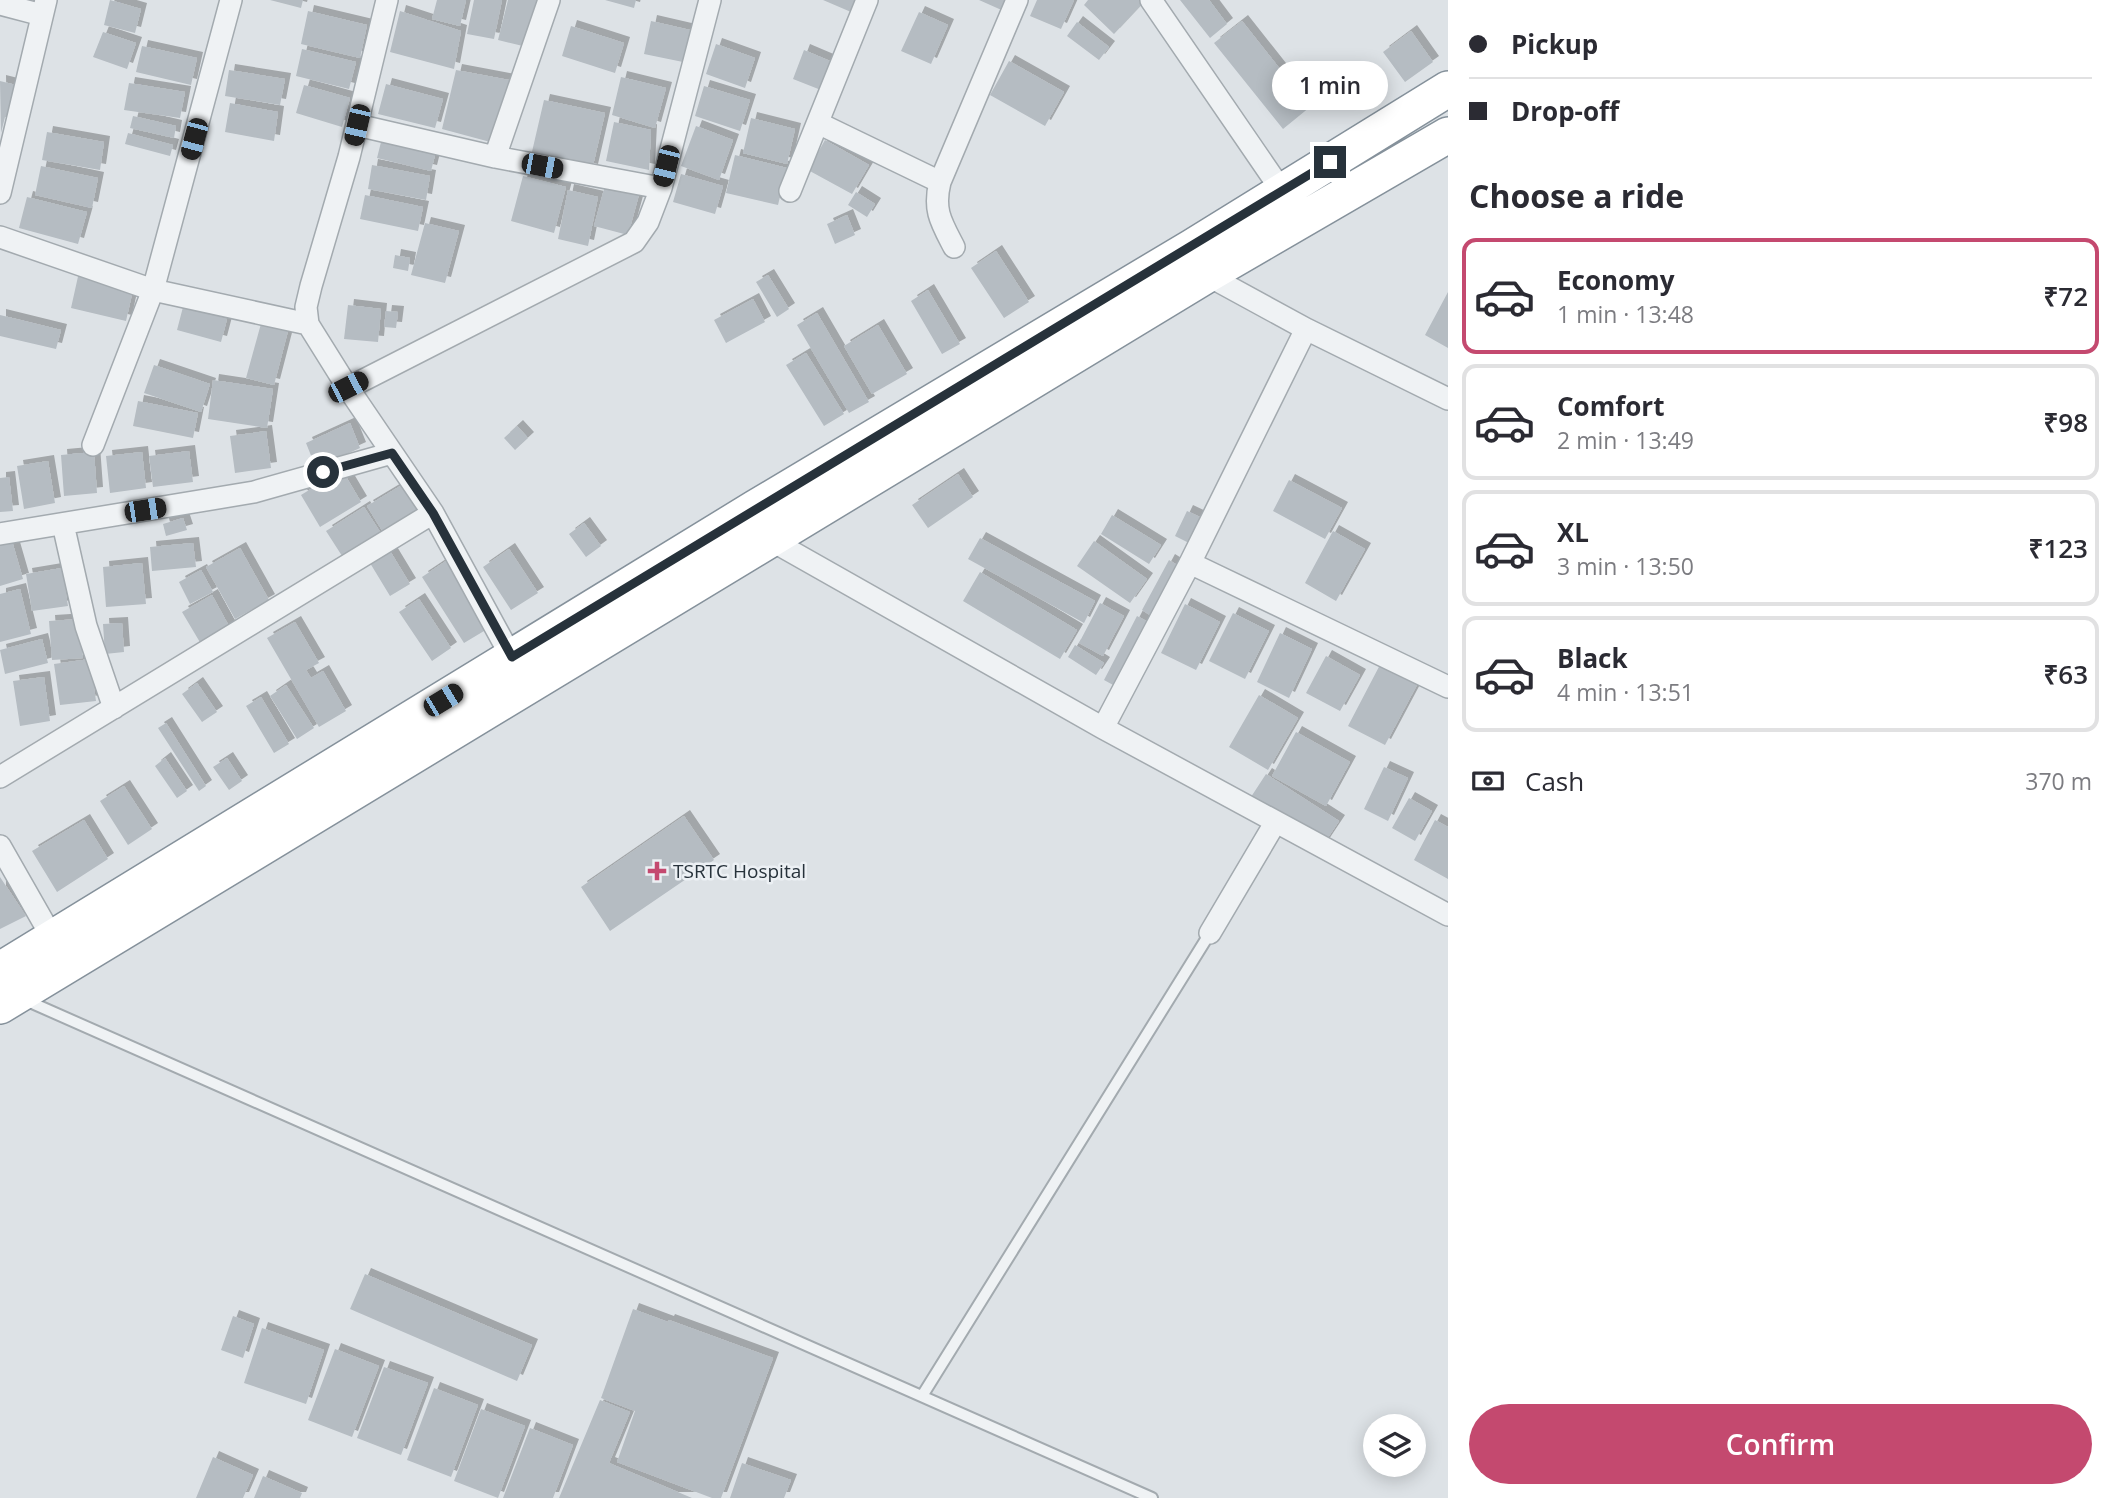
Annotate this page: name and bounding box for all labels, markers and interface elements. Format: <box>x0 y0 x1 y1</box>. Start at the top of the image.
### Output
text: Pickup <box>1511 26 1598 62</box>
callout: 1 min <box>1272 60 1388 110</box>
text: 1 min <box>1299 69 1361 101</box>
text: Drop-off <box>1511 93 1619 129</box>
car <box>343 102 372 148</box>
car <box>179 116 210 162</box>
car <box>651 143 682 189</box>
route end <box>1314 146 1346 178</box>
car <box>520 152 565 180</box>
text: Choose a ride <box>1469 174 1684 217</box>
text: Economy <box>1557 262 1675 298</box>
icon: car <box>1473 265 1536 328</box>
text: ₹72 <box>2043 278 2088 314</box>
text: 1 min · 13:48 <box>1557 298 1694 330</box>
car <box>325 368 372 406</box>
text: Comfort <box>1557 388 1664 424</box>
icon: car <box>1473 391 1536 454</box>
text: ₹98 <box>2043 404 2088 440</box>
text: 2 min · 13:49 <box>1557 424 1694 456</box>
route start <box>307 456 339 488</box>
car <box>123 496 168 524</box>
text: XL <box>1557 514 1589 550</box>
icon: car <box>1473 517 1536 580</box>
text: ₹123 <box>2029 530 2088 566</box>
text: 3 min · 13:50 <box>1557 550 1694 582</box>
text: Black <box>1557 640 1628 676</box>
icon: car <box>1473 643 1536 706</box>
text: ₹63 <box>2043 656 2088 692</box>
text: 4 min · 13:51 <box>1557 676 1694 708</box>
car <box>420 680 467 720</box>
icon: cash <box>1469 762 1507 800</box>
text: Cash <box>1525 763 1584 799</box>
text: 370 m <box>2025 765 2092 797</box>
place label: TSRTC Hospital <box>673 858 806 884</box>
marker: TSRTC Hospital <box>647 861 667 881</box>
button: Confirm <box>1469 1404 2092 1484</box>
map controls <box>1363 1414 1426 1477</box>
button: layers <box>1363 1414 1426 1477</box>

